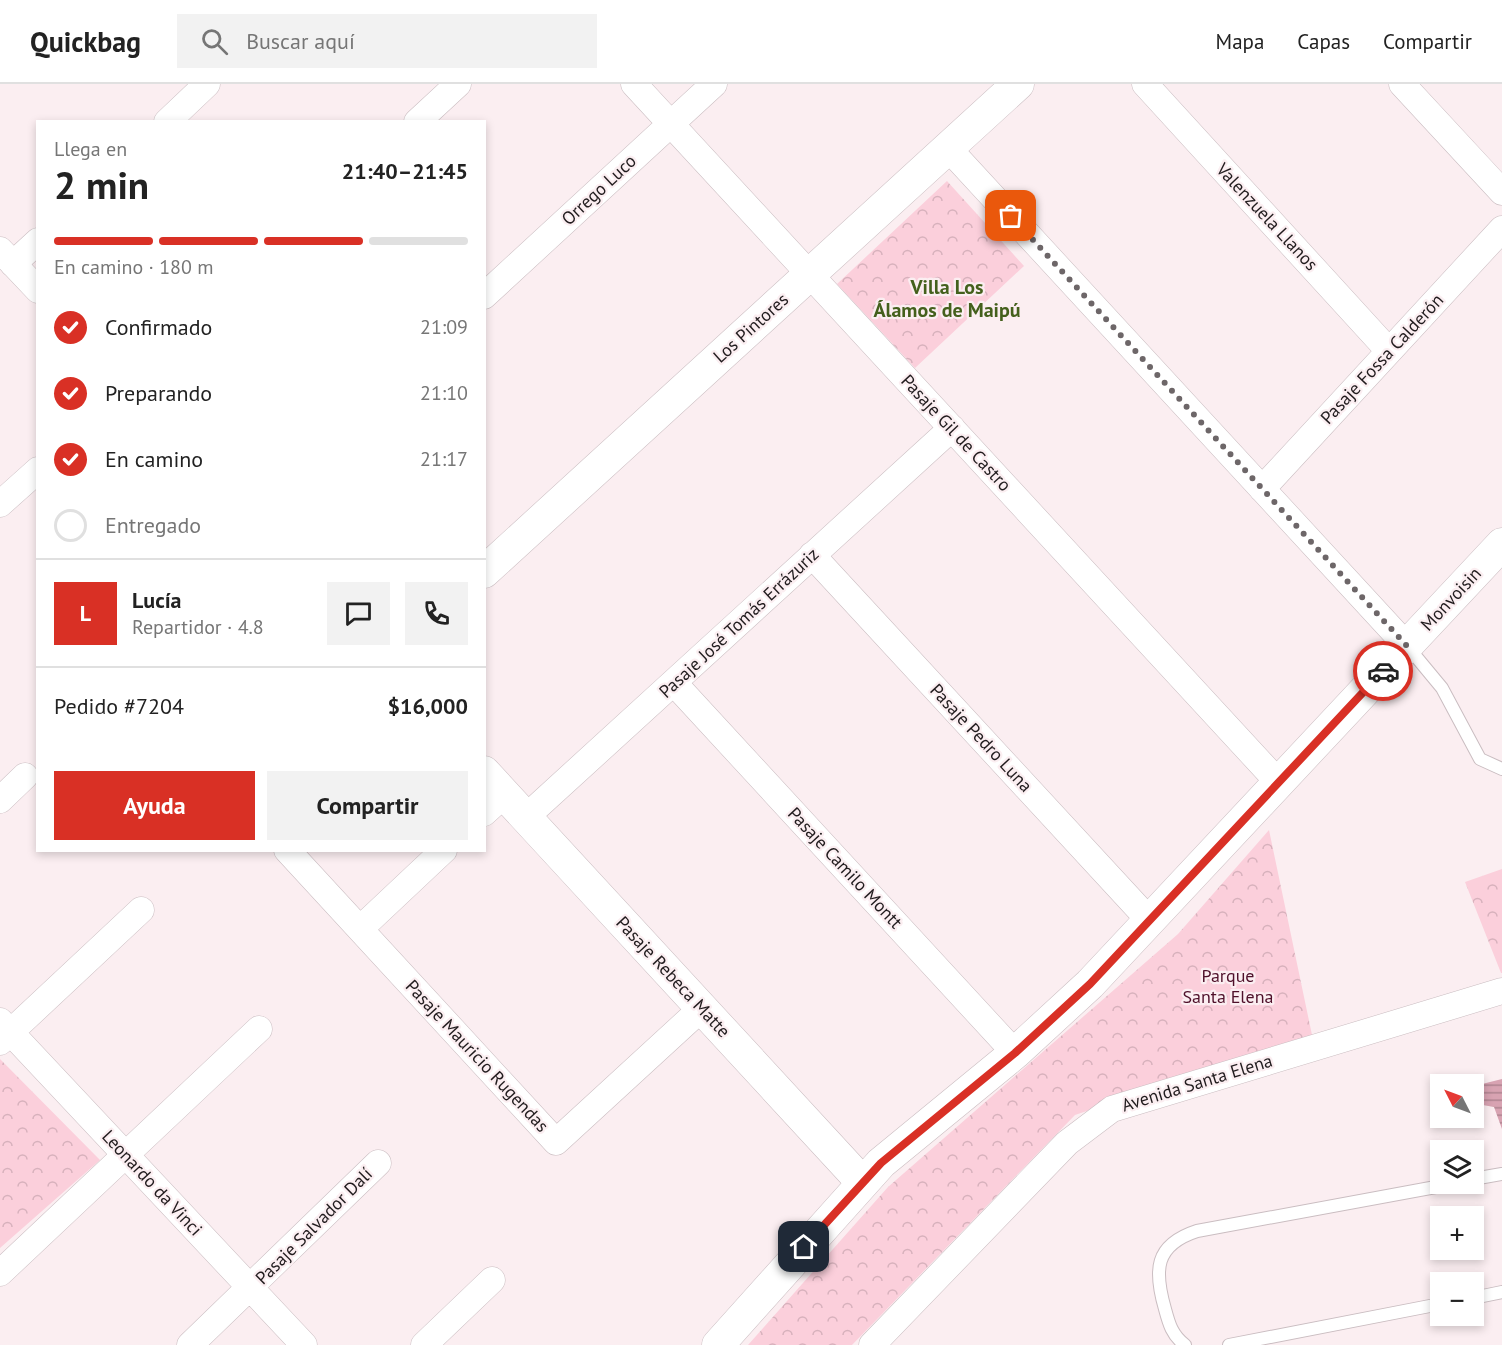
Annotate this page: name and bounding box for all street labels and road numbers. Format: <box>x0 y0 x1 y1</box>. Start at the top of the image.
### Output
street label: Orrego Luco <box>557 149 641 230</box>
street label: Valenzuela Llanos <box>1211 157 1323 275</box>
street label: Los Pintores <box>708 288 793 367</box>
street label: Pasaje Fossa Calderón <box>1315 289 1448 429</box>
street label: Pasaje Gil de Castro <box>896 369 1016 496</box>
street label: Pasaje José Tomás Errázuriz <box>654 543 823 703</box>
street label: Monvoisin <box>1415 562 1486 635</box>
street label: Pasaje Pedro Luna <box>925 679 1037 797</box>
street label: Pasaje Camilo Montt <box>783 802 908 933</box>
street label: Pasaje Rebeca Matte <box>611 911 735 1042</box>
street label: Pasaje Mauricio Rugendas <box>401 975 554 1137</box>
street label: Avenida Santa Elena <box>1119 1049 1275 1116</box>
street label: Leonardo da Vinci <box>97 1125 207 1240</box>
street label: Pasaje Salvador Dalí <box>250 1162 377 1289</box>

